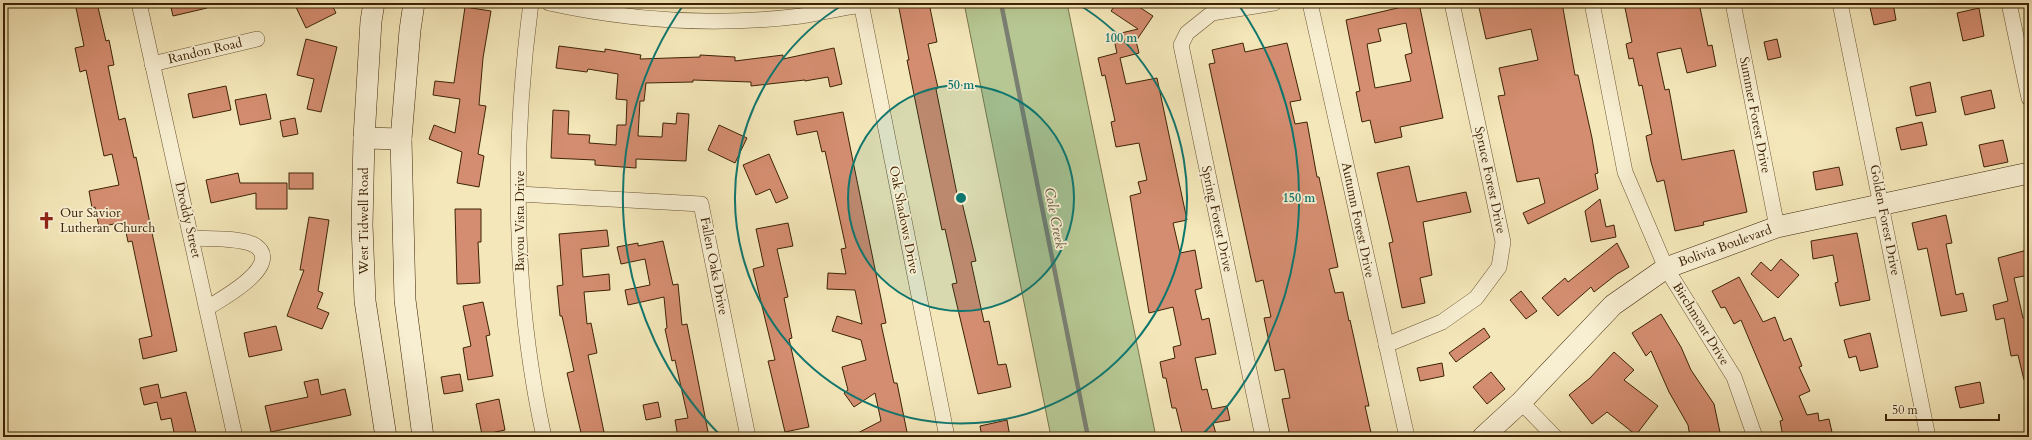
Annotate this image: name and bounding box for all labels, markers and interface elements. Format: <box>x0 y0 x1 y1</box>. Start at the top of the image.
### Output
text: 100 m <box>1105 30 1138 46</box>
street label: Randon Road <box>166 34 244 68</box>
street label: Summer Forest Drive <box>1735 55 1775 175</box>
text: 50 m <box>948 77 975 93</box>
street label: Spruce Forest Drive <box>1470 125 1510 235</box>
street label: Autumn Forest Drive <box>1337 160 1379 280</box>
street label: Golden Forest Drive <box>1865 163 1905 277</box>
street label: Oak Shadows Drive <box>885 164 923 276</box>
street label: Spring Forest Drive <box>1197 164 1237 274</box>
street label: West Tidwell Road <box>355 167 373 276</box>
street label: Bayou Vista Drive <box>511 170 529 272</box>
street label: Droddy Street <box>170 180 206 260</box>
water label: Cole Creek <box>1040 186 1070 250</box>
text: 150 m <box>1283 190 1316 206</box>
centre of rings <box>954 191 968 205</box>
place label: Our Savior Lutheran Church <box>60 204 155 237</box>
church icon: Our Savior Lutheran Church <box>37 210 57 230</box>
street label: Fallen Oaks Drive <box>696 215 732 317</box>
street label: Bolivia Boulevard <box>1676 221 1774 271</box>
street label: Birchmont Drive <box>1668 279 1734 369</box>
scale bar <box>1886 396 1999 422</box>
text: 50 m <box>1892 402 1919 418</box>

